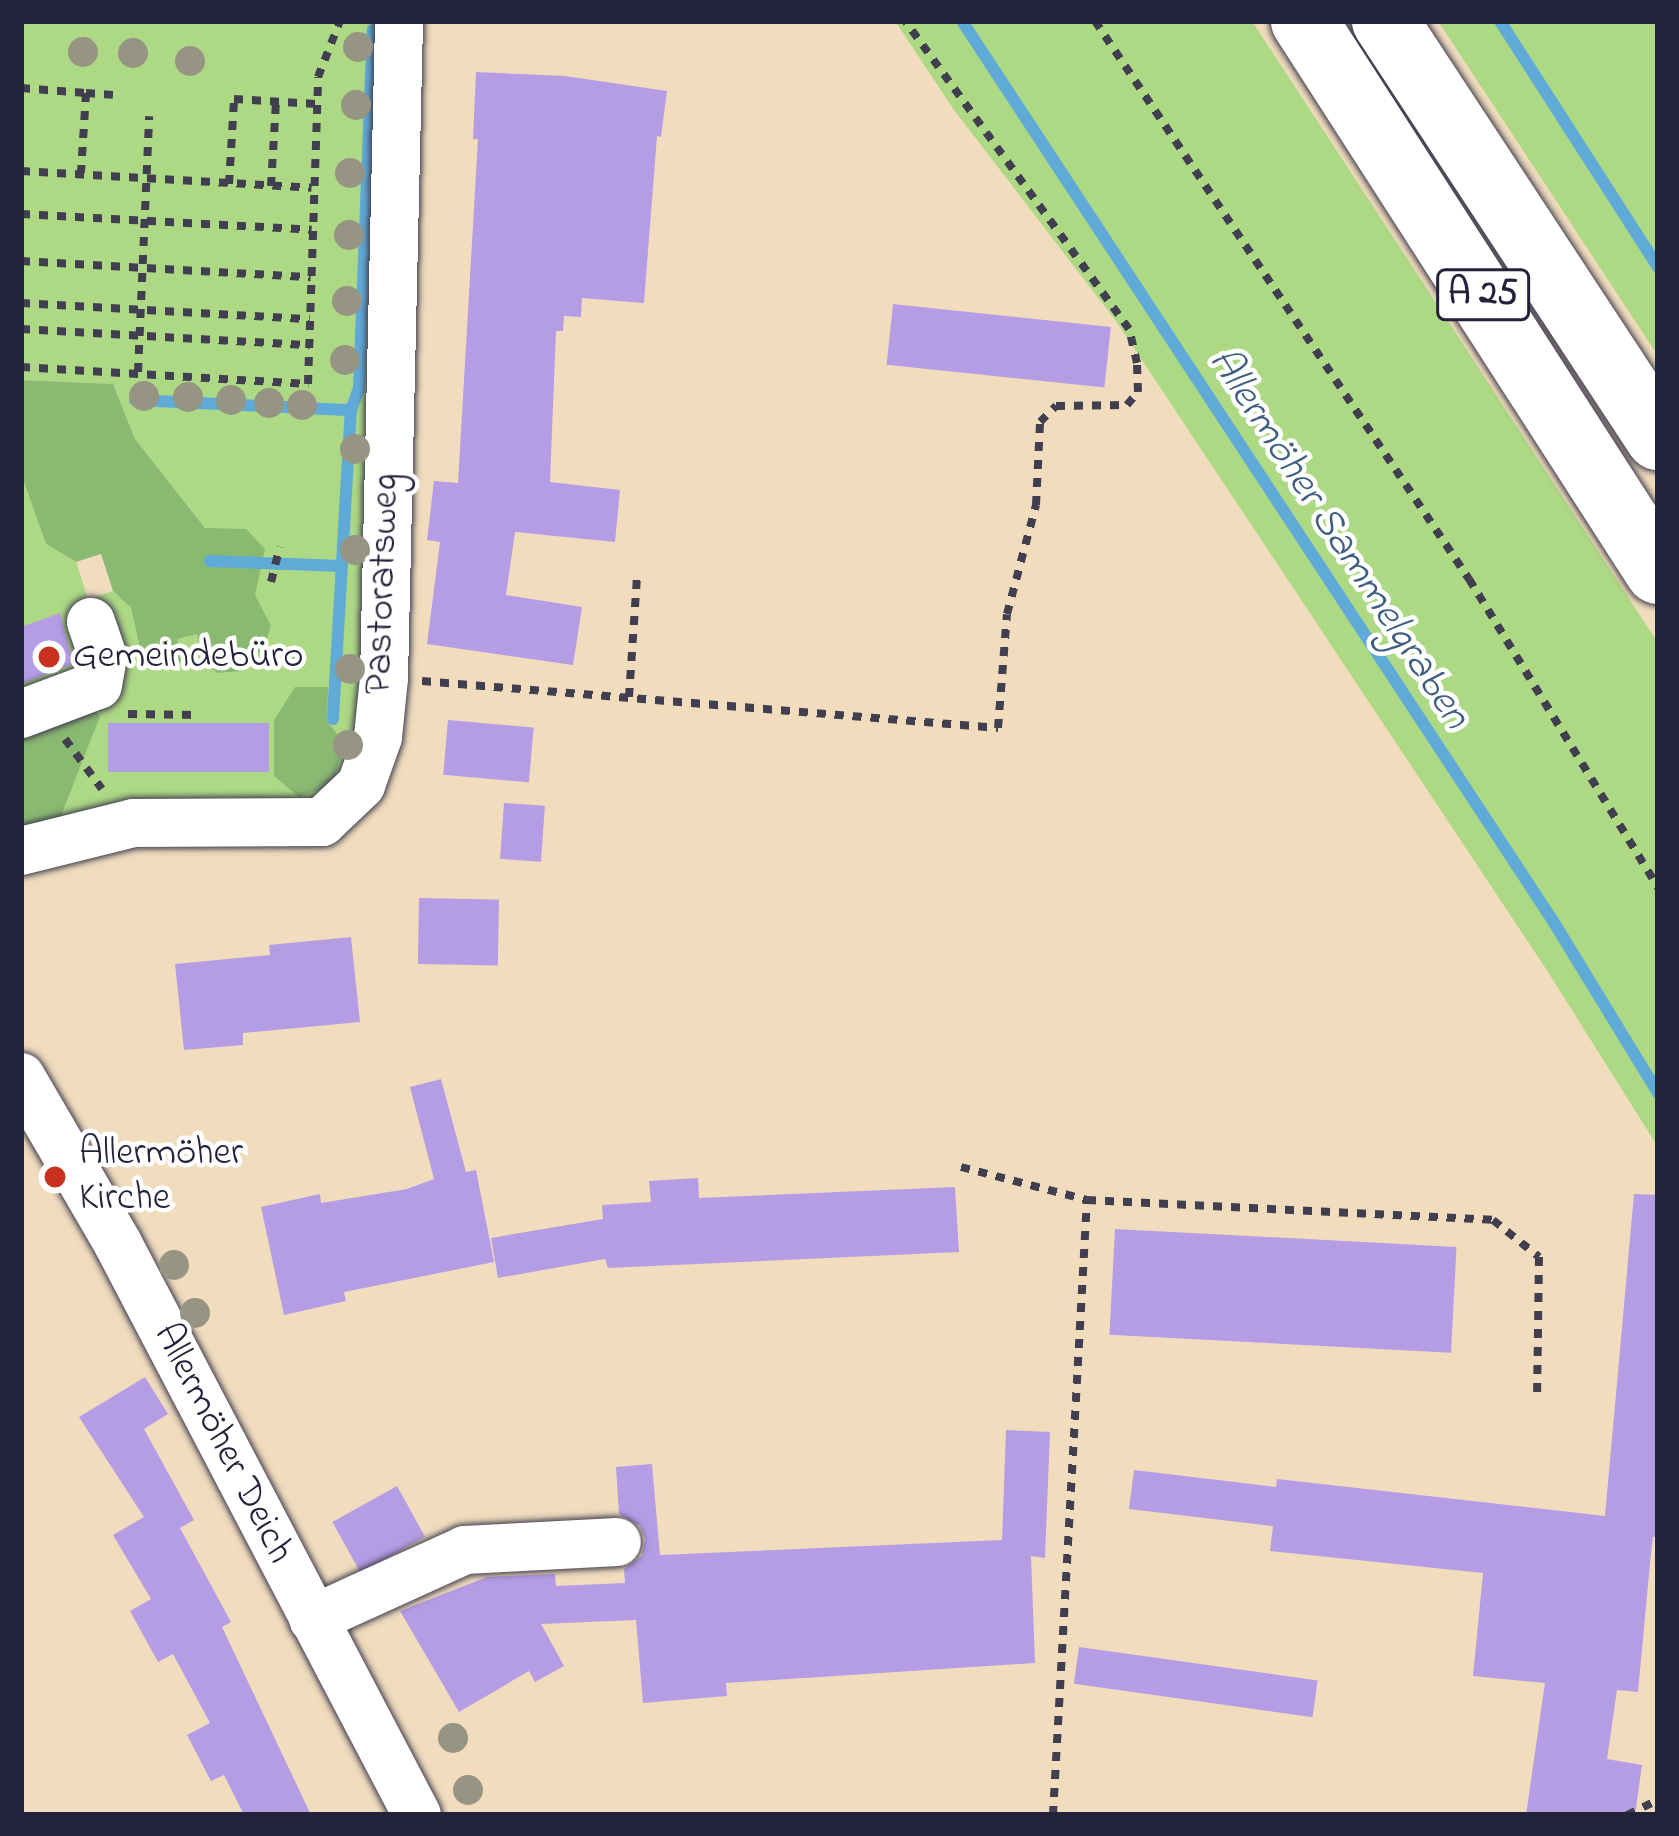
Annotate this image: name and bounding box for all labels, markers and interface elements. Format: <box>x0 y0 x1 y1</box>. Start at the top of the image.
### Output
road number: A 25 <box>1435 265 1531 325</box>
water label: Allermöher Sammelgraben <box>1196 339 1480 739</box>
street label: Pastoratsweg <box>357 473 411 695</box>
place label: Gemeindebüro <box>73 634 303 680</box>
marker: Gemeindebüro <box>36 644 62 670</box>
place label: Allermöher Kirche <box>79 1132 243 1223</box>
marker: Allermöher Kirche <box>42 1164 68 1190</box>
street label: Allermöher Deich <box>141 1316 303 1572</box>

